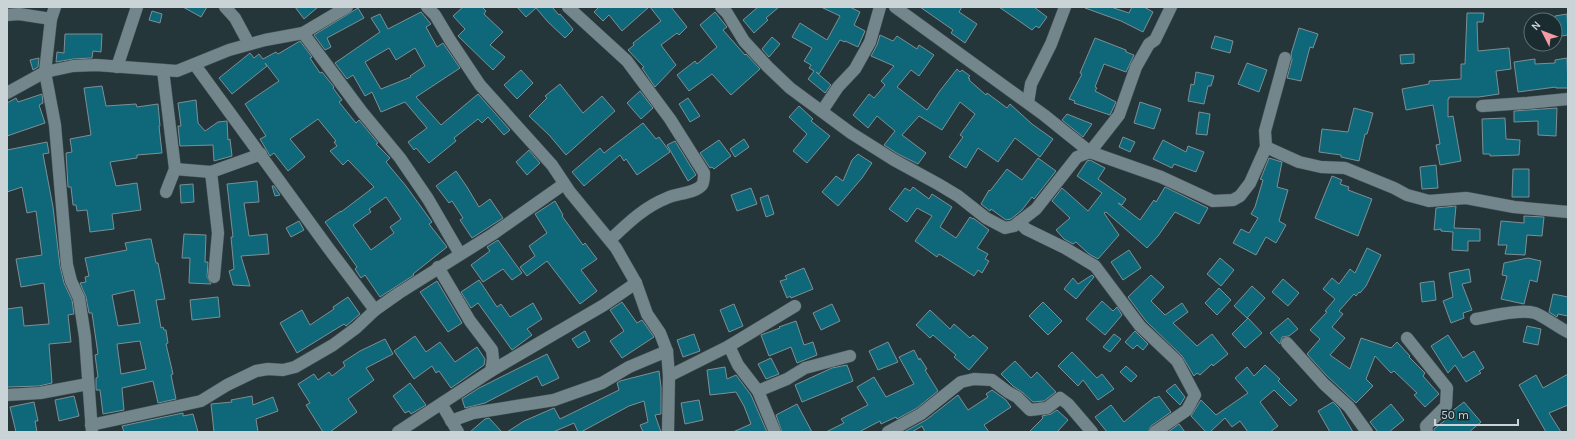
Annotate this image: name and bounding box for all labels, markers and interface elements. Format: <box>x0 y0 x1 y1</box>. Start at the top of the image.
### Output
north arrow <box>1523 12 1563 52</box>
text: N <box>1528 18 1543 33</box>
scale bar <box>1435 401 1518 427</box>
text: 50 m <box>1441 408 1469 422</box>

